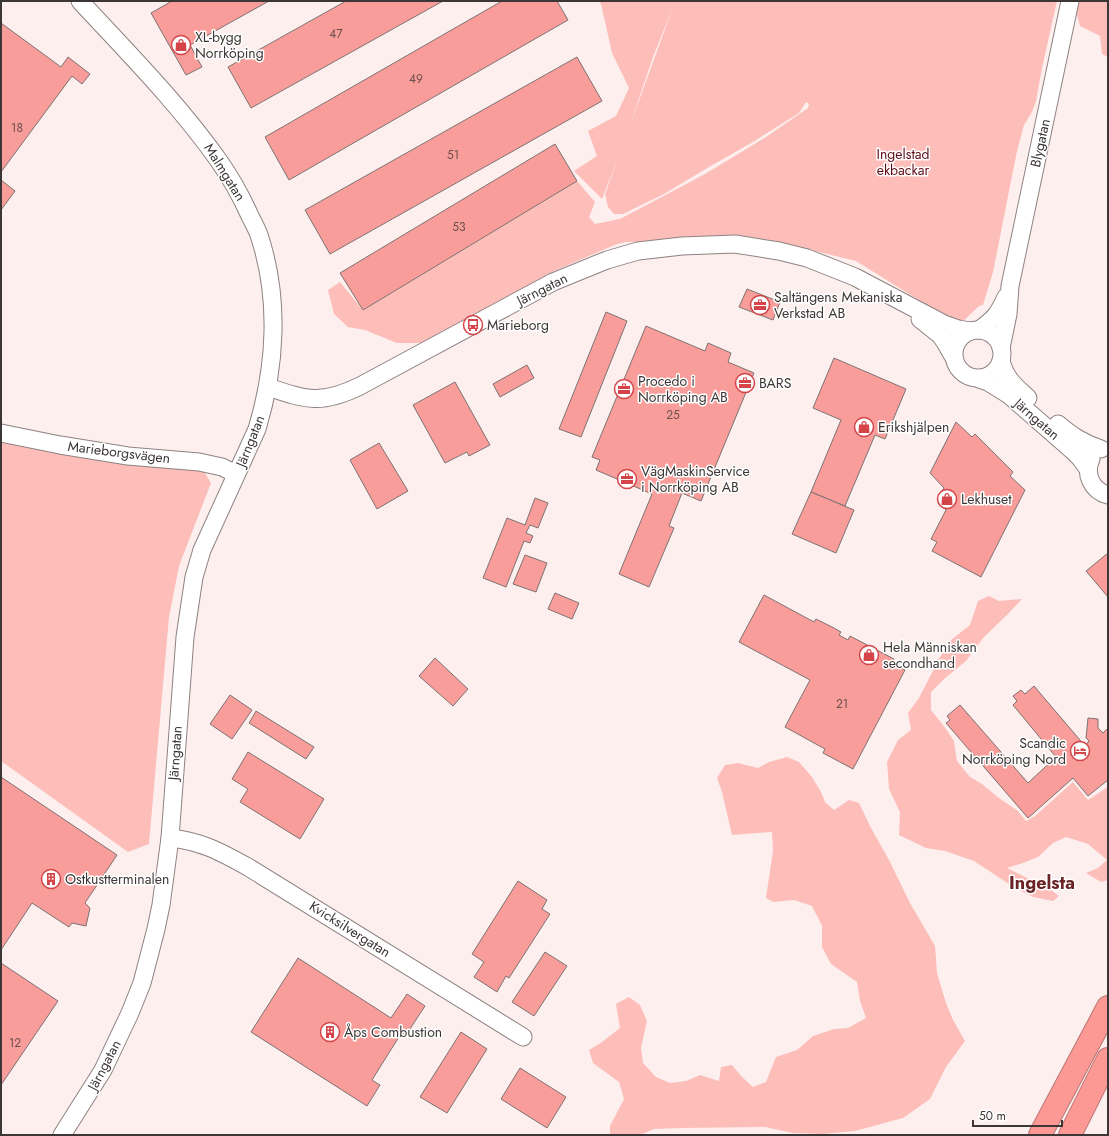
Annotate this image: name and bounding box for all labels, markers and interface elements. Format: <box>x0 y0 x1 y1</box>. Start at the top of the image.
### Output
house number: 47 <box>329 25 343 43</box>
place label: XL-bygg Norrköping <box>195 27 264 63</box>
shop icon: XL-bygg Norrköping <box>170 34 192 56</box>
house number: 49 <box>409 70 423 88</box>
street label: Blygatan <box>1025 117 1055 169</box>
house number: 18 <box>11 119 23 137</box>
street label: Malmgatan <box>199 139 251 205</box>
park label: Ingelstad ekbackar <box>877 144 929 180</box>
house number: 51 <box>447 146 459 164</box>
house number: 53 <box>452 218 466 236</box>
street label: Järngatan <box>511 268 571 311</box>
place label: Saltängens Mekaniska Verkstad AB <box>774 287 902 323</box>
office icon: Saltängens Mekaniska Verkstad AB <box>749 294 771 316</box>
bus stop icon: Marieborg <box>462 314 484 336</box>
place label: Marieborg <box>487 315 549 335</box>
place label: Procedo i Norrköping AB <box>638 371 728 407</box>
office icon: BARS <box>734 372 756 394</box>
place label: BARS <box>759 373 792 393</box>
office icon: Procedo i Norrköping AB <box>613 378 635 400</box>
street label: Järngatan <box>1008 392 1064 444</box>
house number: 25 <box>666 406 680 424</box>
street label: Järngatan <box>230 412 269 472</box>
shop icon: Erikshjälpen <box>853 416 875 438</box>
place label: Erikshjälpen <box>878 417 949 437</box>
street label: Marieborgsvägen <box>67 436 171 468</box>
place label: VägMaskinService i Norrköping AB <box>641 461 750 497</box>
office icon: VägMaskinService i Norrköping AB <box>616 468 638 490</box>
shop icon: Lekhuset <box>936 488 958 510</box>
place label: Lekhuset <box>961 489 1012 509</box>
place label: Hela Människan secondhand <box>883 637 977 673</box>
shop icon: Hela Människan secondhand <box>858 644 880 666</box>
house number: 21 <box>836 695 848 713</box>
street label: Järngatan <box>163 725 187 783</box>
place label: Scandic Norrköping Nord <box>962 733 1066 769</box>
hotel icon: Scandic Norrköping Nord <box>1069 740 1091 762</box>
building icon: Ostkustterminalen <box>40 868 62 890</box>
place label: Ostkustterminalen <box>65 869 169 889</box>
district label: Ingelsta <box>1009 870 1075 896</box>
street label: Kvicksilvergatan <box>306 896 394 962</box>
building icon: Åps Combustion <box>319 1021 341 1043</box>
place label: Åps Combustion <box>344 1022 442 1042</box>
house number: 12 <box>9 1034 21 1052</box>
street label: Järngatan <box>81 1036 126 1096</box>
scale bar <box>973 1102 1062 1128</box>
text: 50 m <box>979 1107 1006 1125</box>

